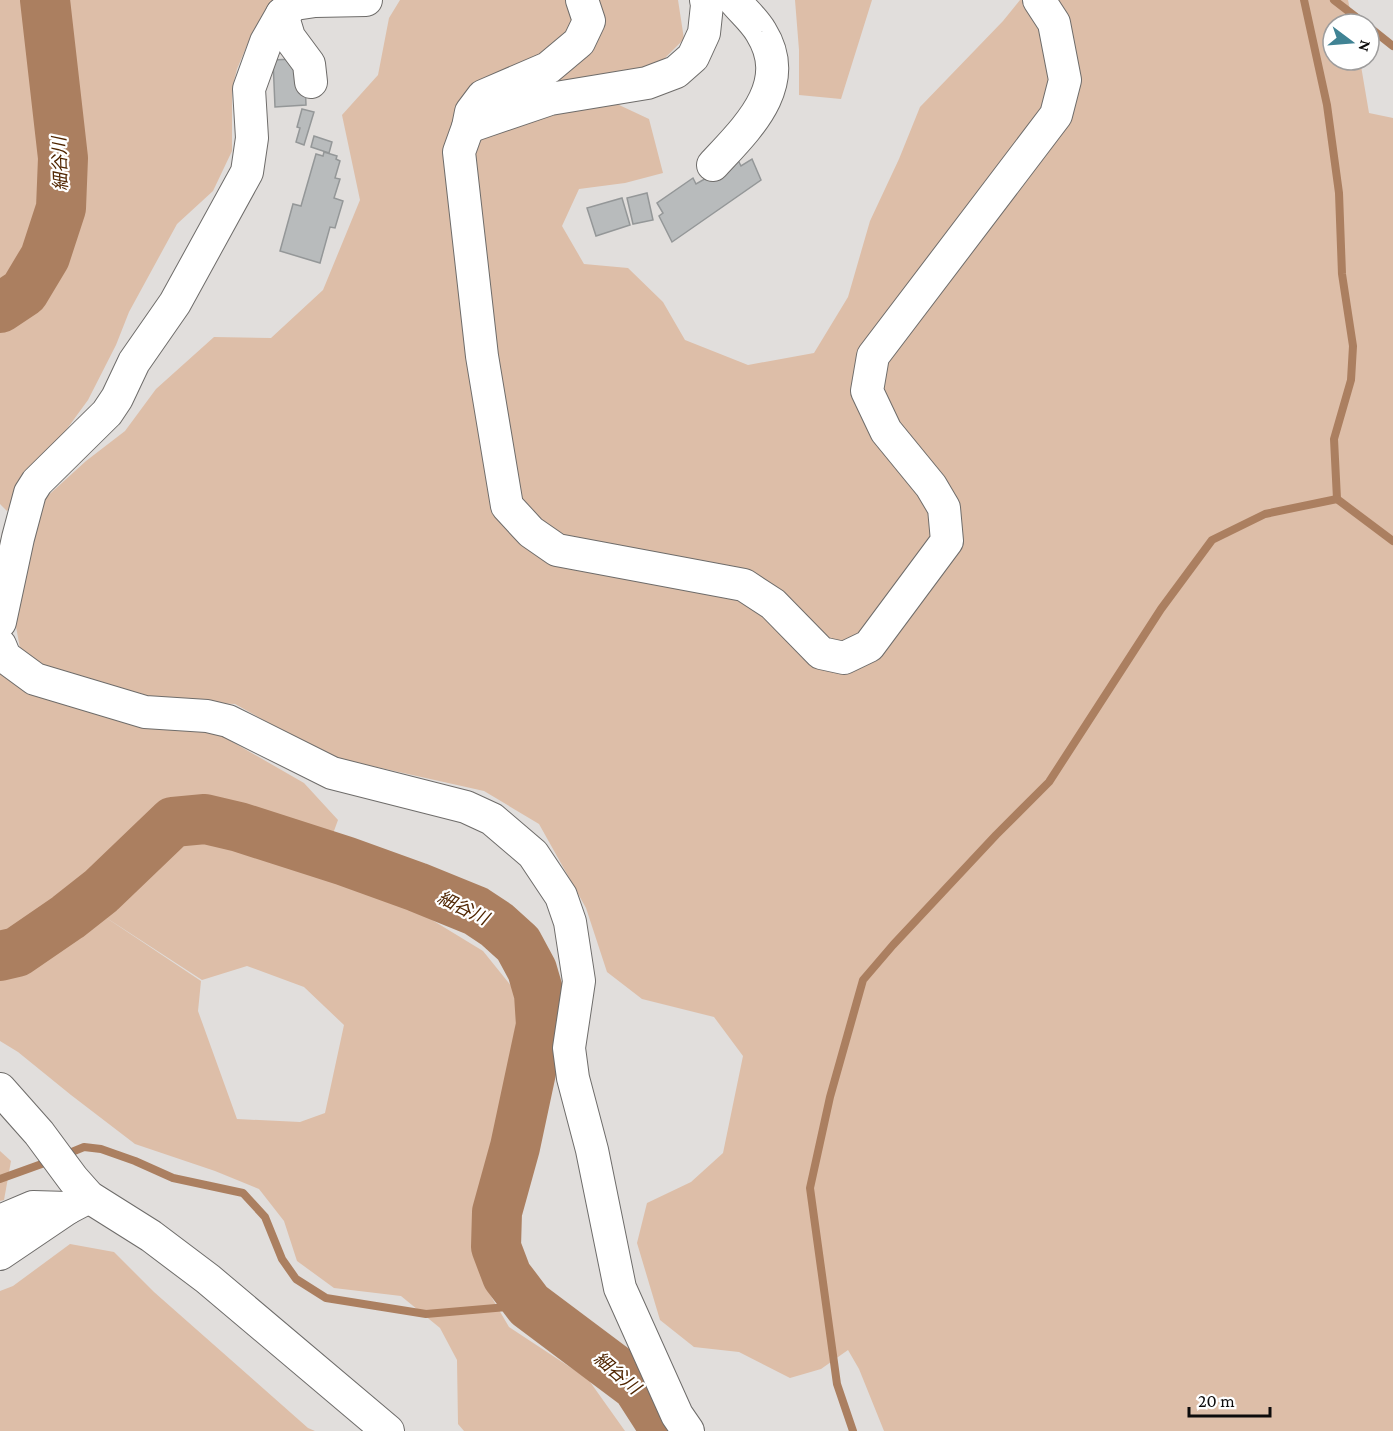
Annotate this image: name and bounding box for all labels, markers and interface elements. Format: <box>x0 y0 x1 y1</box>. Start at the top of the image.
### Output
north arrow <box>1321 12 1381 72</box>
text: N <box>1355 38 1375 54</box>
water label: 細谷川 <box>49 135 71 191</box>
water label: 細谷川 <box>434 887 493 930</box>
water label: 細谷川 <box>590 1348 646 1399</box>
scale bar <box>1189 1380 1270 1418</box>
text: 20 m <box>1198 1391 1235 1411</box>

